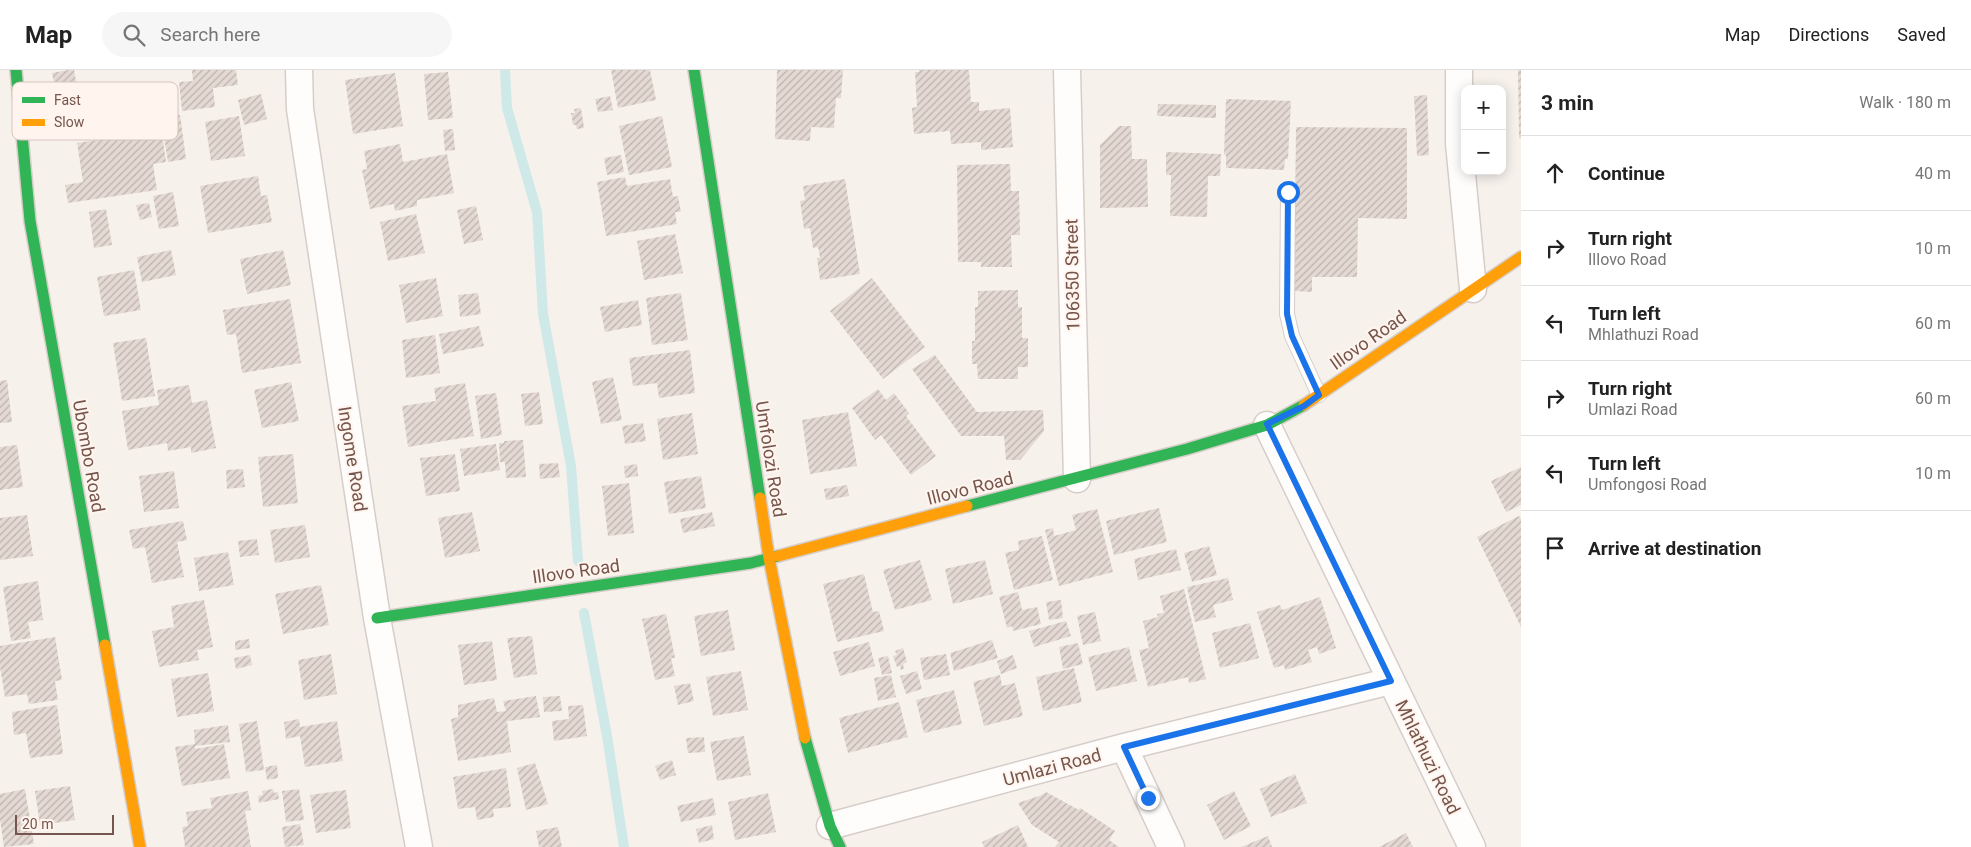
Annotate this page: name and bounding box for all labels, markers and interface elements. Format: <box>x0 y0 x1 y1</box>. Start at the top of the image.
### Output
search box <box>102 12 452 57</box>
text: Map <box>25 21 72 49</box>
icon: search <box>120 21 148 49</box>
text: Search here <box>160 23 260 46</box>
text: Map <box>1725 24 1760 45</box>
text: Directions <box>1788 24 1869 45</box>
text: Saved <box>1897 24 1946 45</box>
legend <box>12 82 178 140</box>
map controls <box>1461 85 1506 175</box>
button: + <box>1461 85 1506 130</box>
text: 3 min <box>1541 91 1594 115</box>
text: Fast <box>54 92 81 108</box>
text: Walk · 180 m <box>1859 93 1951 112</box>
text: Slow <box>54 114 85 130</box>
button: − <box>1461 130 1506 175</box>
icon: ahead <box>1541 159 1569 187</box>
text: Continue <box>1588 162 1665 185</box>
text: 40 m <box>1915 164 1951 183</box>
route start <box>1277 181 1300 204</box>
street label: 106350 Street <box>1061 218 1083 332</box>
text: Turn right <box>1588 227 1672 250</box>
icon: right <box>1541 234 1569 262</box>
text: 10 m <box>1915 239 1951 258</box>
text: Illovo Road <box>1588 250 1667 269</box>
text: Turn left <box>1588 302 1661 325</box>
street label: Illovo Road <box>1326 306 1410 374</box>
icon: left <box>1541 309 1569 337</box>
text: 60 m <box>1915 314 1951 333</box>
text: Mhlathuzi Road <box>1588 325 1699 344</box>
text: Turn right <box>1588 377 1672 400</box>
icon: right <box>1541 384 1569 412</box>
text: 60 m <box>1915 389 1951 408</box>
street label: Ubombo Road <box>69 398 109 514</box>
street label: Umfolozi Road <box>751 399 791 519</box>
text: Umlazi Road <box>1588 400 1678 419</box>
street label: Ingome Road <box>334 405 372 513</box>
text: Turn left <box>1588 452 1661 475</box>
icon: left <box>1541 459 1569 487</box>
text: 10 m <box>1915 464 1951 483</box>
street label: Illovo Road <box>925 467 1015 509</box>
text: Umfongosi Road <box>1588 475 1707 494</box>
icon: arrive <box>1541 534 1569 562</box>
text: Arrive at destination <box>1588 537 1761 560</box>
street label: Illovo Road <box>531 554 621 588</box>
street label: Mhlathuzi Road <box>1391 696 1465 818</box>
street label: Umlazi Road <box>1001 744 1103 790</box>
route end <box>1137 787 1160 810</box>
scale bar <box>15 812 114 835</box>
text: 20 m <box>22 816 54 832</box>

